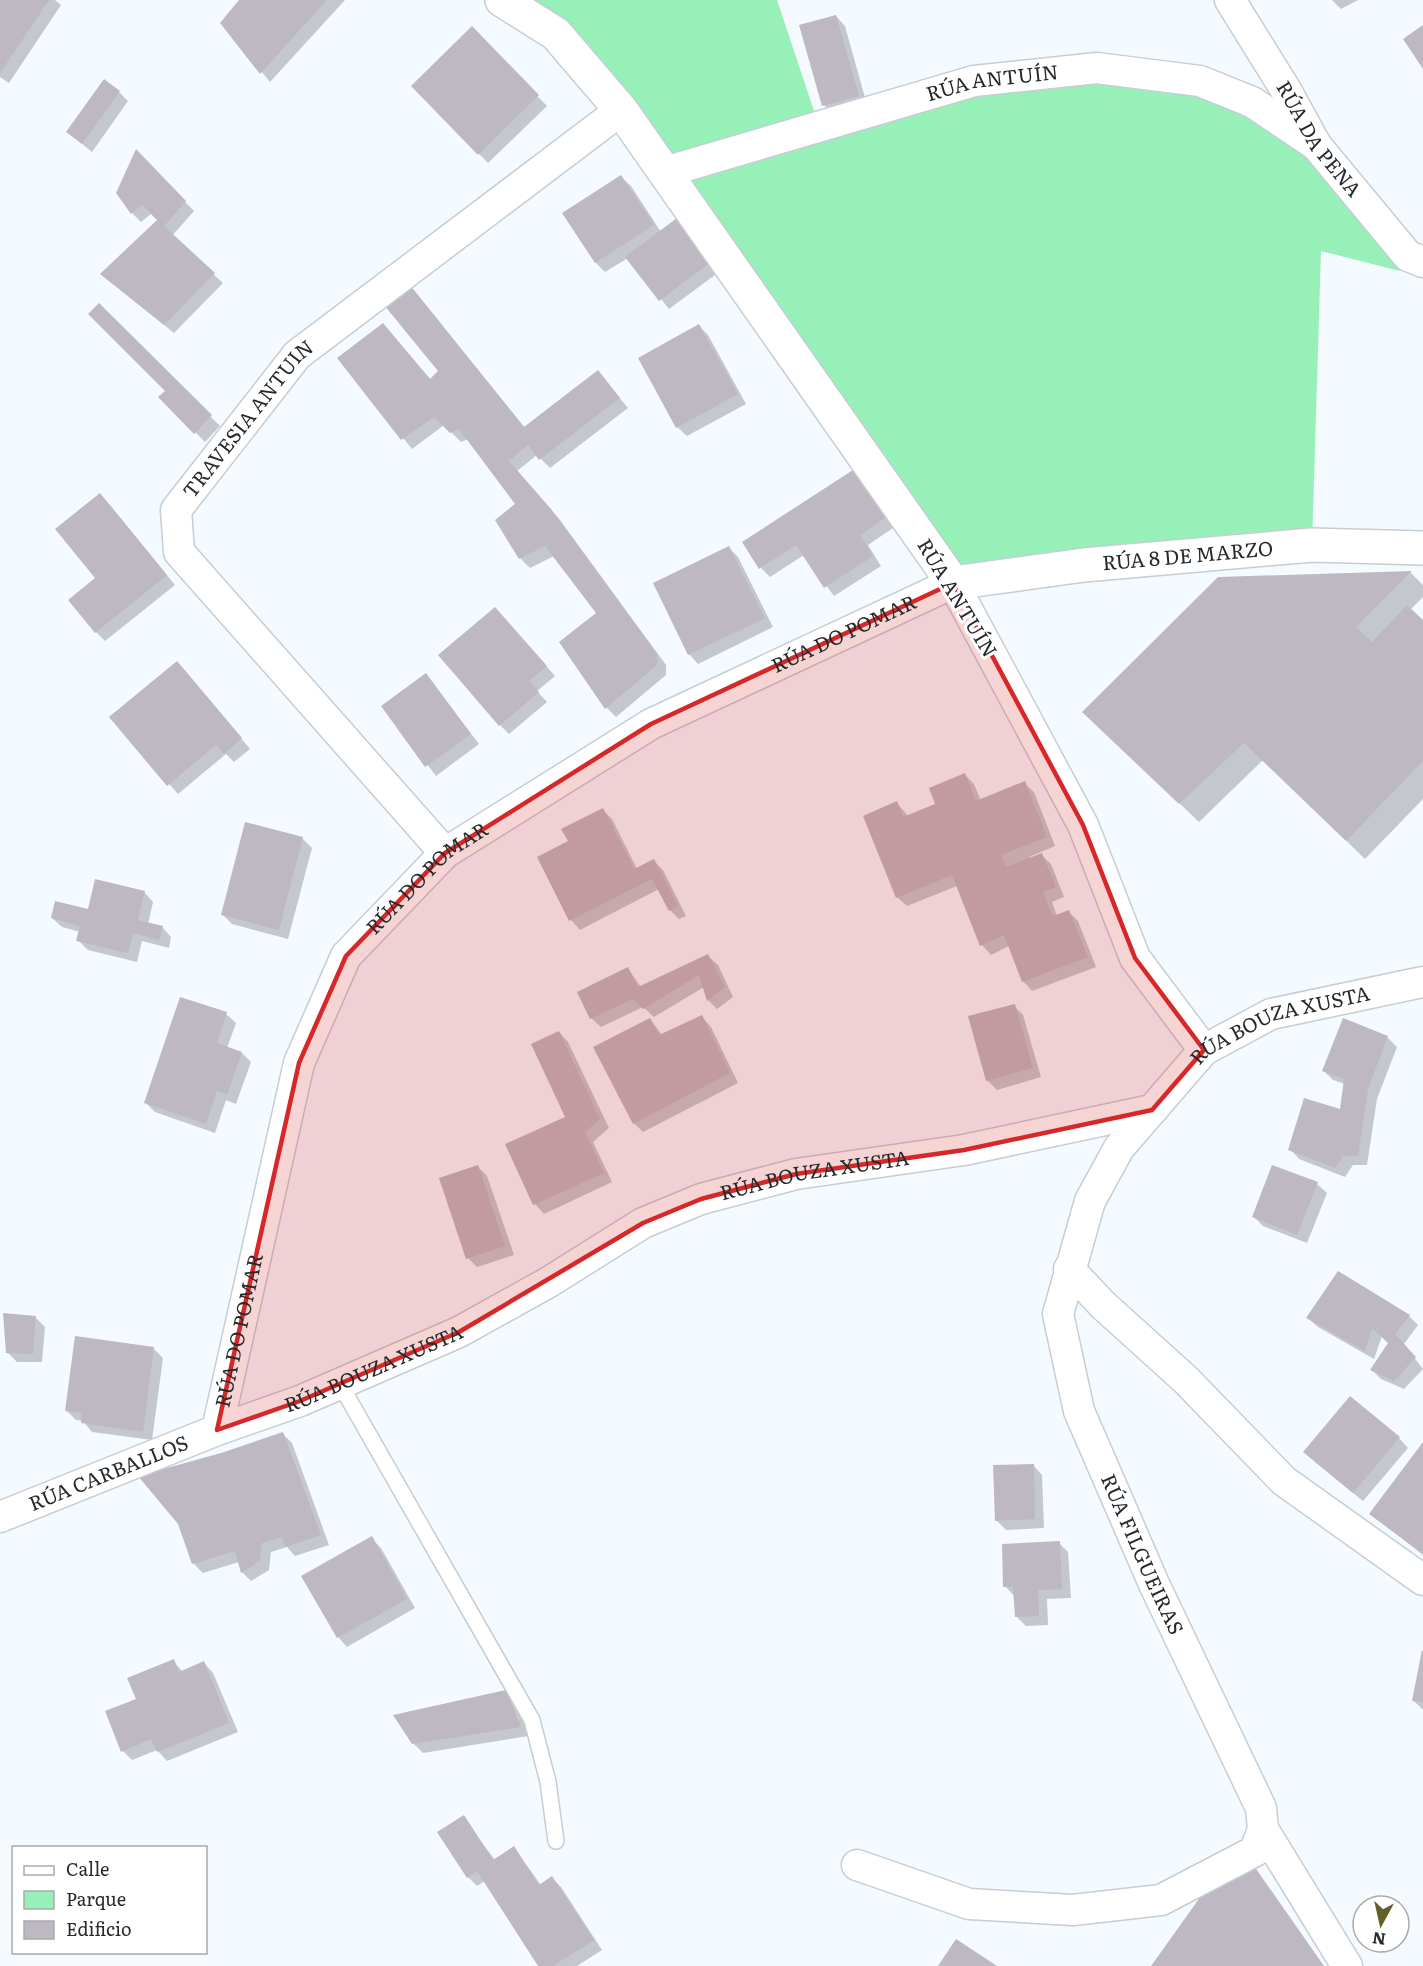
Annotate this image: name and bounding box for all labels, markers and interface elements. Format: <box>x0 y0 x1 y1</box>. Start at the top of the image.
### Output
street label: RÚA ANTUÍN <box>922 55 1060 107</box>
street label: RÚA DA PENA <box>1270 74 1370 203</box>
street label: TRAVESIA ANTUIN <box>174 331 319 503</box>
street label: RÚA 8 DE MARZO <box>1101 531 1274 576</box>
street label: RÚA ANTUÍN <box>911 532 1006 662</box>
street label: RÚA DO POMAR <box>766 585 921 679</box>
street label: RÚA DO POMAR <box>358 813 493 940</box>
street label: RÚA BOUZA XUSTA <box>1181 977 1373 1070</box>
street label: RÚA BOUZA XUSTA <box>716 1141 911 1206</box>
street label: RÚA DO POMAR <box>205 1250 269 1410</box>
street label: RÚA BOUZA XUSTA <box>279 1315 467 1418</box>
street label: RÚA CARBALLOS <box>24 1426 192 1517</box>
street label: RÚA FILGUEIRAS <box>1095 1469 1193 1639</box>
legend <box>12 1846 207 1954</box>
text: Calle <box>66 1855 109 1882</box>
text: Parque <box>66 1885 126 1912</box>
north arrow <box>1351 1894 1411 1954</box>
text: Edificio <box>66 1915 132 1942</box>
text: N <box>1370 1927 1387 1953</box>

